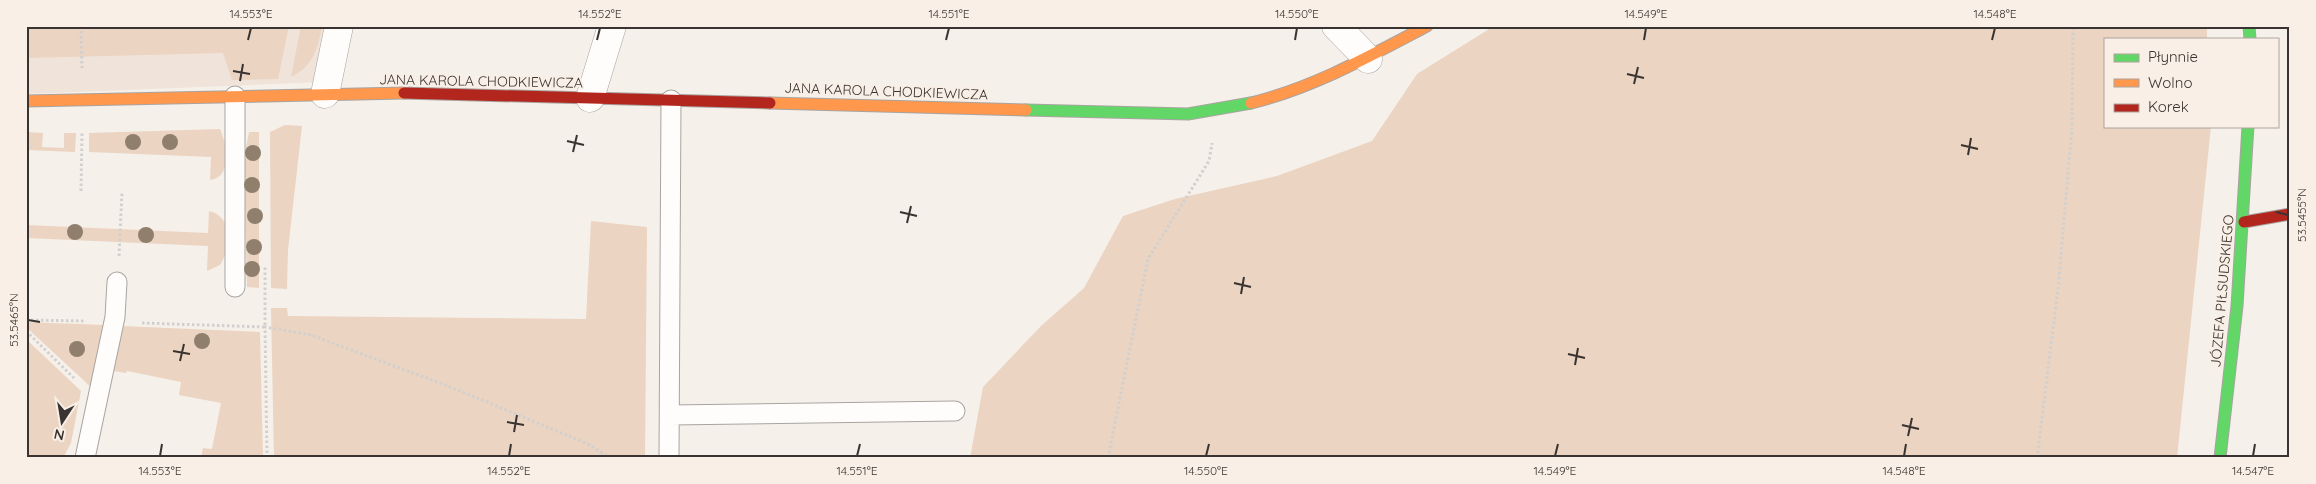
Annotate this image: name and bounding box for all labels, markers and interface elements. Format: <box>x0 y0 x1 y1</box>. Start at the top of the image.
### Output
text: 14.553°E <box>230 6 273 21</box>
text: 14.552°E <box>578 6 622 21</box>
text: 14.551°E <box>928 6 970 21</box>
text: 14.550°E <box>1275 6 1319 21</box>
text: 14.549°E <box>1625 6 1668 21</box>
text: 14.548°E <box>1974 6 2017 21</box>
legend <box>2104 38 2278 128</box>
text: Płynnie <box>2148 47 2198 66</box>
street label: JANA KAROLA CHODKIEWICZA <box>379 70 583 92</box>
text: Wolno <box>2148 73 2193 92</box>
street label: JANA KAROLA CHODKIEWICZA <box>784 78 988 104</box>
text: Korek <box>2148 97 2189 116</box>
text: 53.5455°N <box>2294 188 2309 242</box>
street label: JÓZEFA PIŁSUDSKIEGO <box>2206 214 2238 368</box>
text: 53.5465°N <box>6 293 21 347</box>
north arrow <box>38 396 88 446</box>
text: N <box>52 425 66 445</box>
text: 14.553°E <box>139 463 182 478</box>
text: 14.552°E <box>487 463 531 478</box>
text: 14.551°E <box>836 463 878 478</box>
text: 14.550°E <box>1184 463 1228 478</box>
text: 14.549°E <box>1534 463 1577 478</box>
text: 14.548°E <box>1883 463 1926 478</box>
text: 14.547°E <box>2232 463 2274 478</box>

